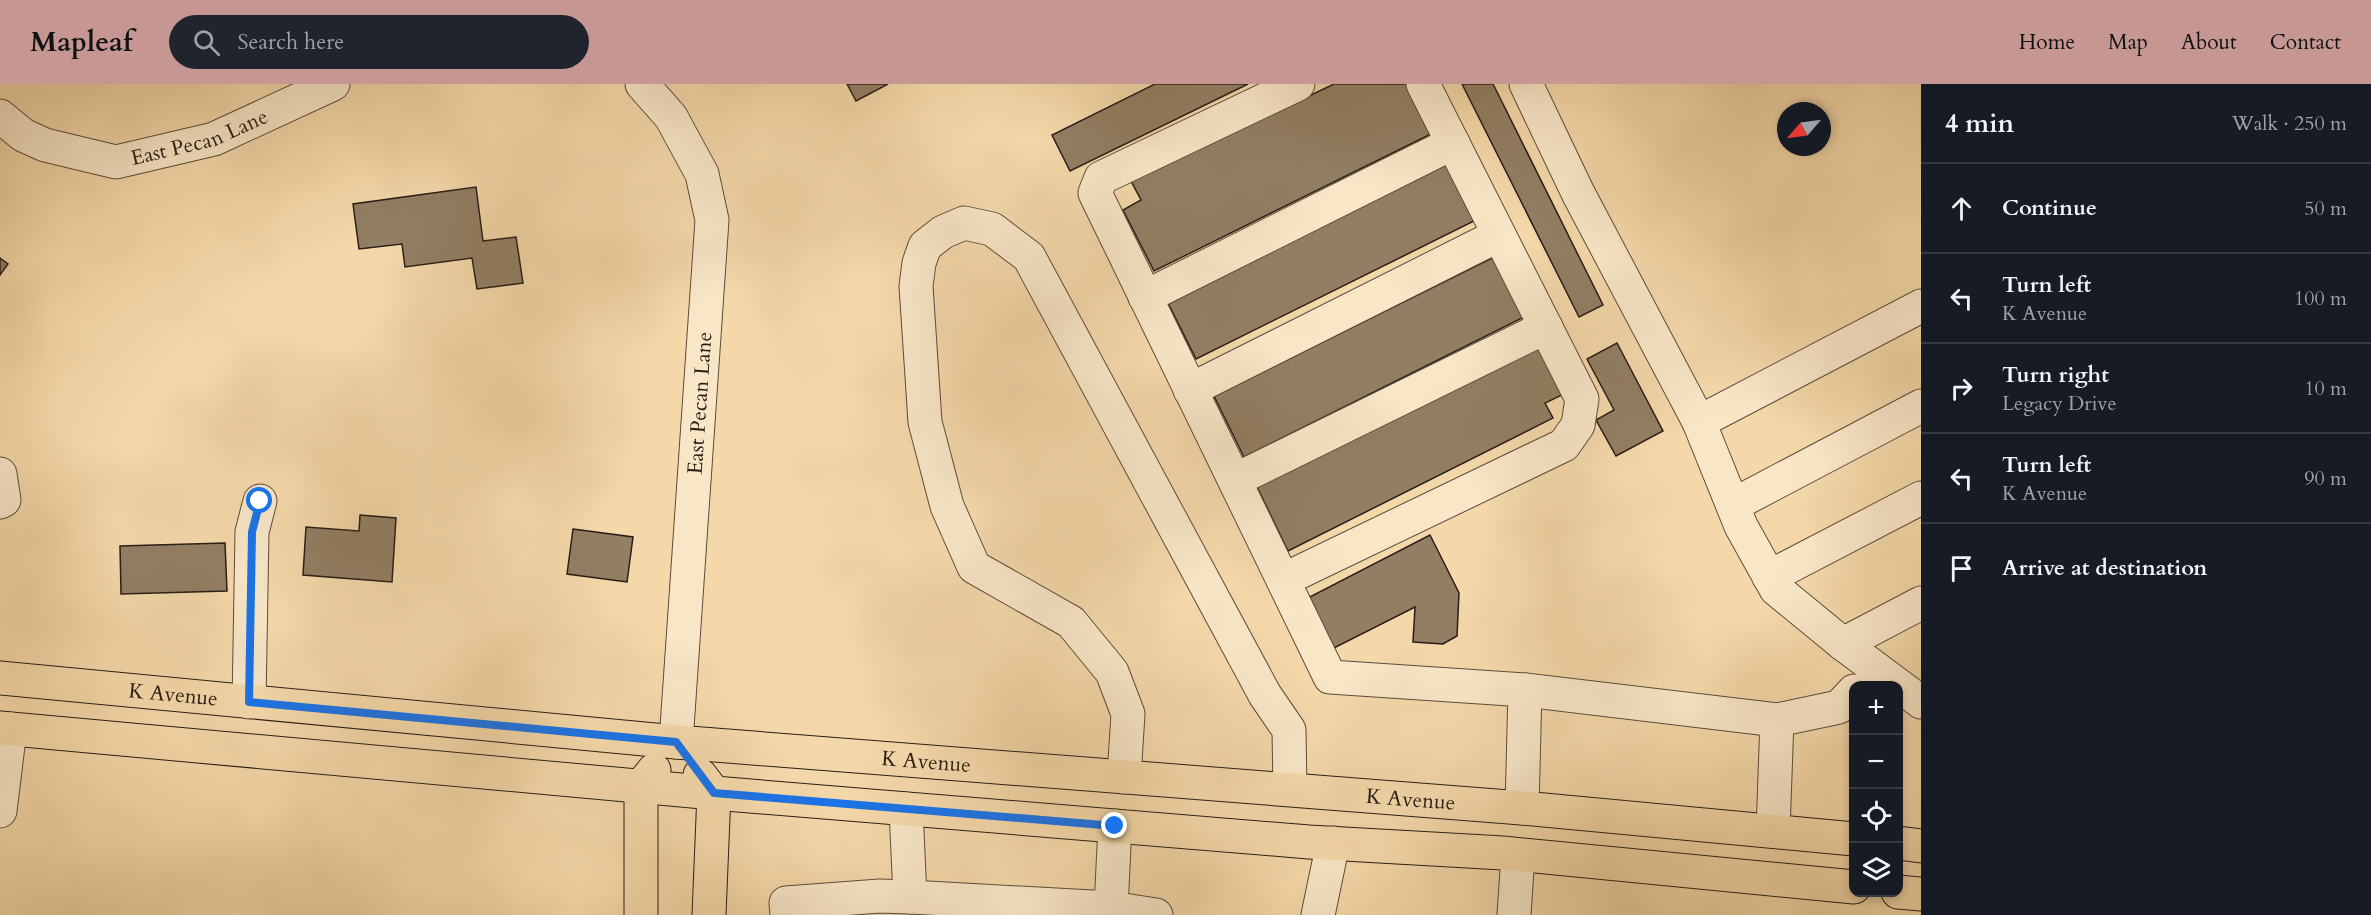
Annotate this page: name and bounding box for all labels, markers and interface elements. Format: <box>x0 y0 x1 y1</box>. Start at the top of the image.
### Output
search box <box>169 15 589 69</box>
text: Mapleaf <box>30 23 133 61</box>
icon: search <box>190 26 223 59</box>
text: Search here <box>238 27 344 57</box>
text: Home <box>2019 28 2075 57</box>
text: Map <box>2108 28 2148 57</box>
text: About <box>2181 28 2237 57</box>
text: Contact <box>2270 28 2341 57</box>
street label: East Pecan Lane <box>128 102 273 173</box>
north arrow <box>1777 102 1831 156</box>
text: 4 min <box>1945 106 2014 141</box>
text: Walk · 250 m <box>2232 110 2347 137</box>
icon: ahead <box>1945 192 1978 225</box>
text: Continue <box>2002 193 2097 223</box>
text: 50 m <box>2304 195 2347 222</box>
text: Turn left <box>2002 270 2091 300</box>
icon: left <box>1945 282 1978 315</box>
text: 100 m <box>2294 285 2347 312</box>
text: K Avenue <box>2002 300 2087 327</box>
street label: East Pecan Lane <box>681 331 719 475</box>
text: Turn right <box>2002 360 2109 390</box>
icon: right <box>1945 372 1978 405</box>
text: 10 m <box>2304 375 2347 402</box>
text: Legacy Drive <box>2002 390 2116 417</box>
text: Turn left <box>2002 450 2091 480</box>
icon: left <box>1945 462 1978 495</box>
text: 90 m <box>2304 465 2347 492</box>
text: K Avenue <box>2002 480 2087 507</box>
route start <box>246 487 272 513</box>
icon: arrive <box>1945 552 1978 585</box>
text: Arrive at destination <box>2002 553 2207 583</box>
street label: K Avenue <box>127 676 219 713</box>
map controls <box>1849 681 1903 897</box>
button: + <box>1849 681 1903 735</box>
button: − <box>1849 735 1903 789</box>
street label: K Avenue <box>881 744 972 779</box>
street label: K Avenue <box>1365 781 1456 817</box>
button: locate <box>1849 789 1903 843</box>
route end <box>1101 812 1127 838</box>
button: layers <box>1849 843 1903 897</box>

